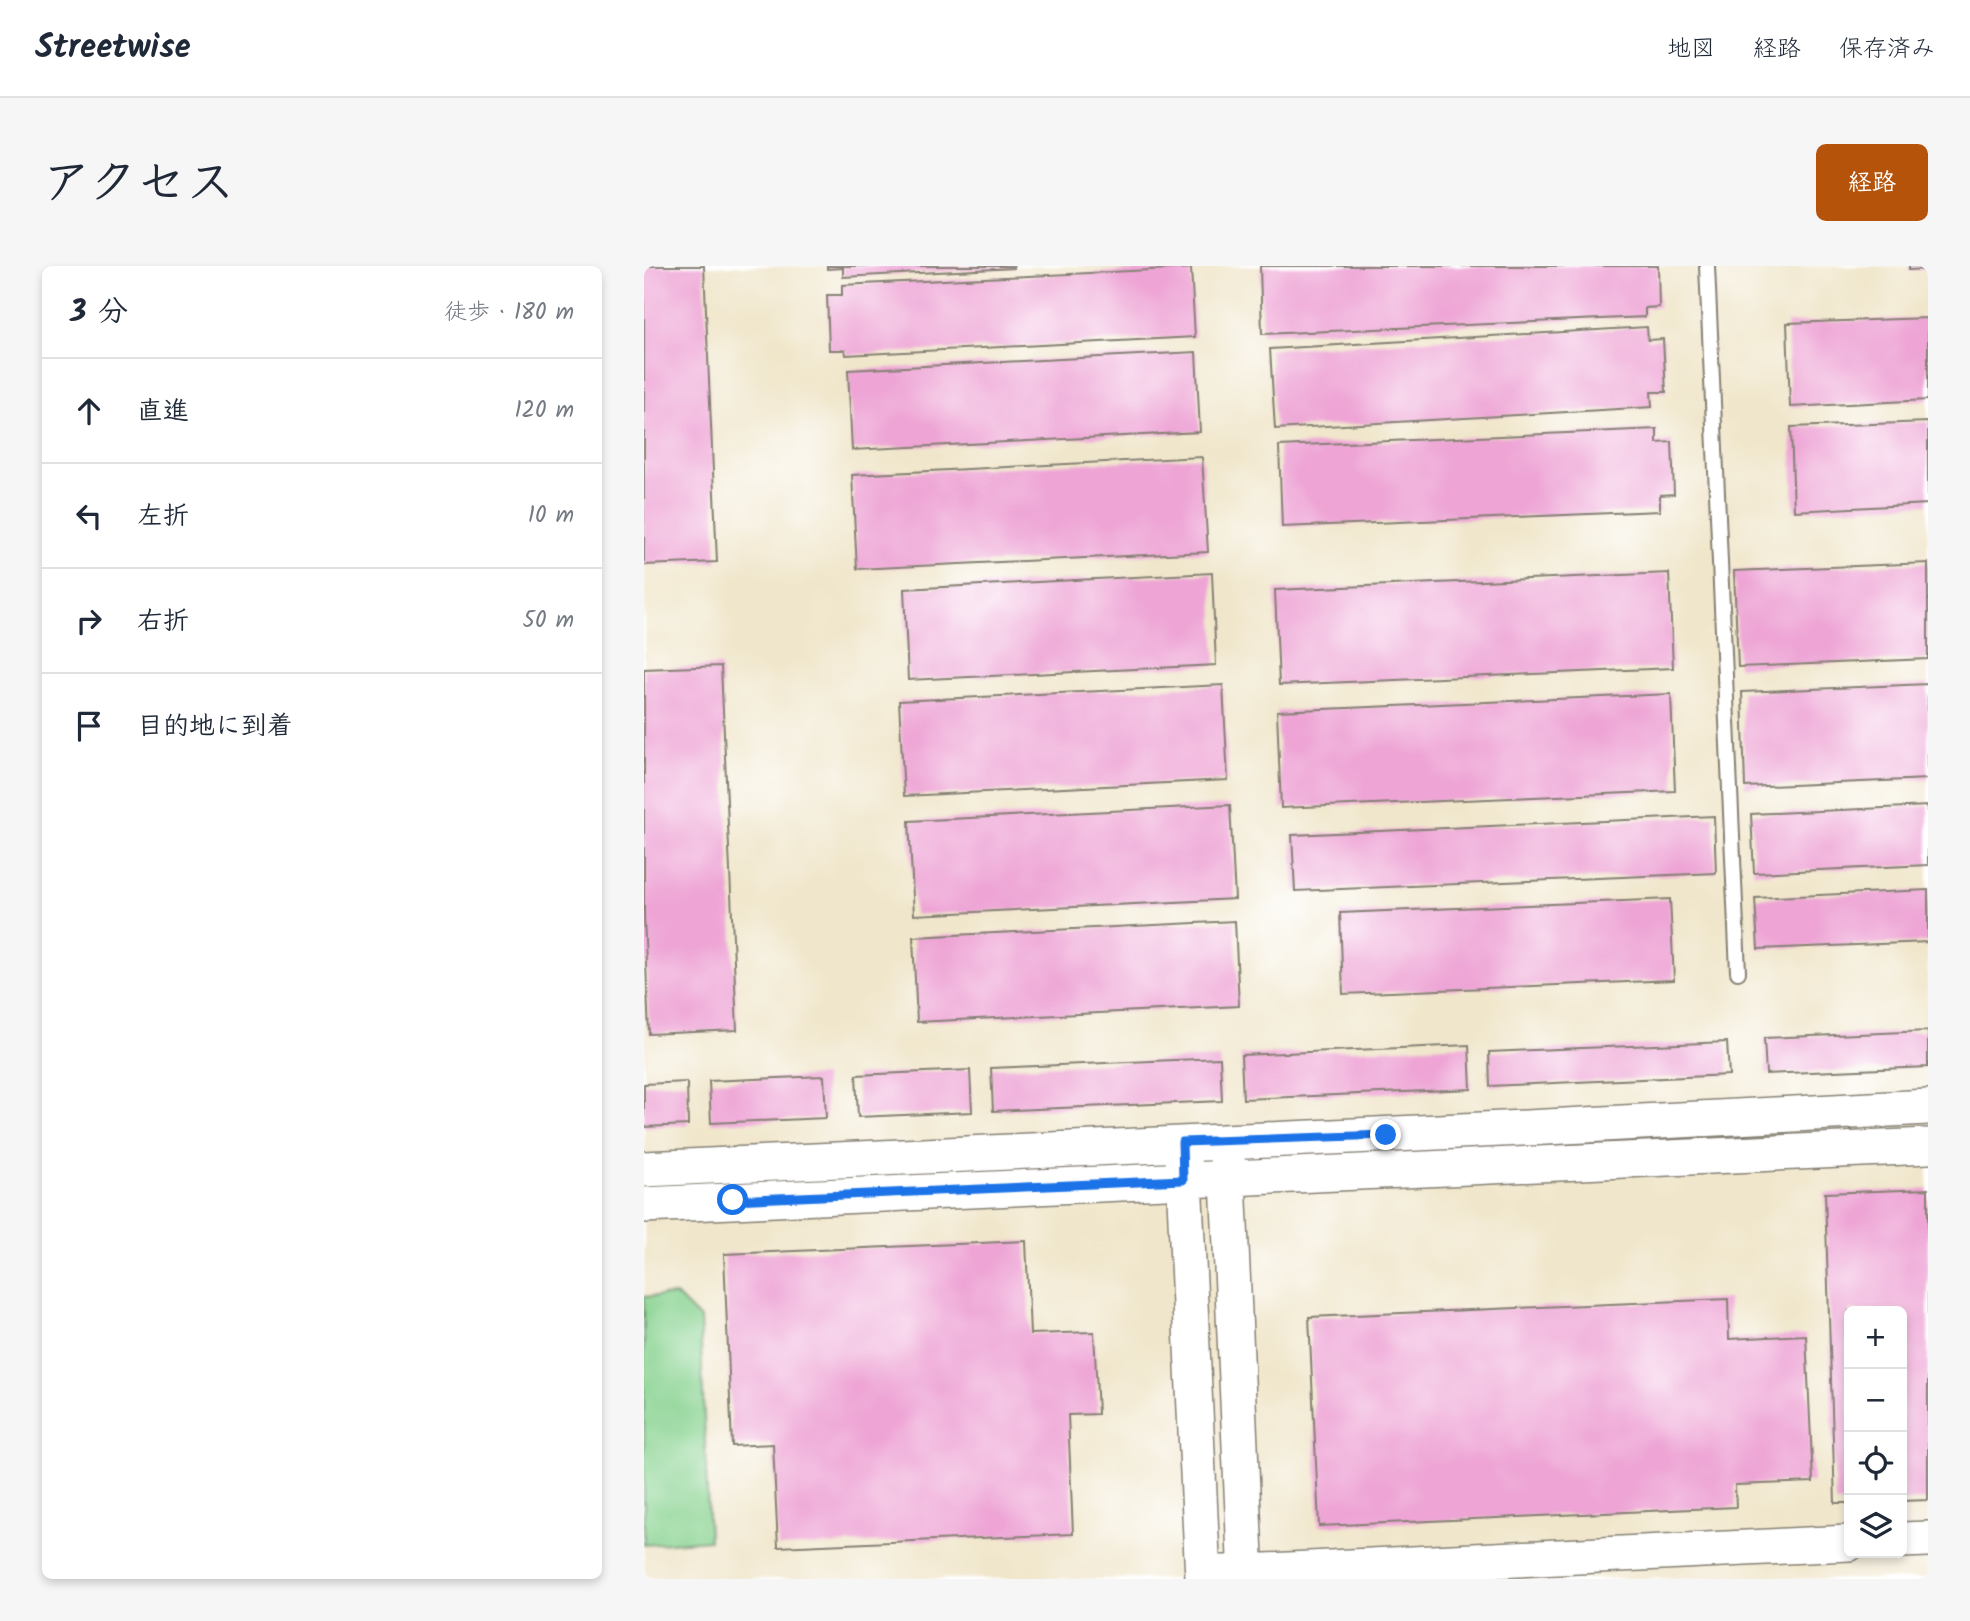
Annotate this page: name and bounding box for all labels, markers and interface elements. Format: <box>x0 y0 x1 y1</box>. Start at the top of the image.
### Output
text: Streetwise <box>35 22 191 75</box>
text: 地図 <box>1667 30 1715 69</box>
text: 経路 <box>1753 30 1801 69</box>
text: 保存済み <box>1839 30 1935 69</box>
button: 経路 <box>1816 144 1928 221</box>
text: アクセス <box>42 146 235 224</box>
text: 3 分 <box>70 289 128 337</box>
text: 徒歩 · 180 m <box>444 295 574 331</box>
text: 直進 <box>137 391 189 433</box>
icon: ahead <box>70 392 108 430</box>
text: 120 m <box>514 393 574 429</box>
text: 左折 <box>137 496 189 538</box>
icon: left <box>70 497 108 535</box>
text: 10 m <box>528 498 574 534</box>
text: 右折 <box>137 601 189 643</box>
icon: right <box>70 602 108 640</box>
text: 50 m <box>523 603 574 639</box>
text: 目的地に到着 <box>137 706 293 748</box>
icon: arrive <box>70 707 108 745</box>
route end <box>1370 1119 1401 1150</box>
route start <box>717 1184 748 1215</box>
map controls <box>1844 1306 1907 1558</box>
button: + <box>1844 1306 1907 1369</box>
button: − <box>1844 1369 1907 1432</box>
button: locate <box>1844 1432 1907 1495</box>
button: layers <box>1844 1495 1907 1558</box>

